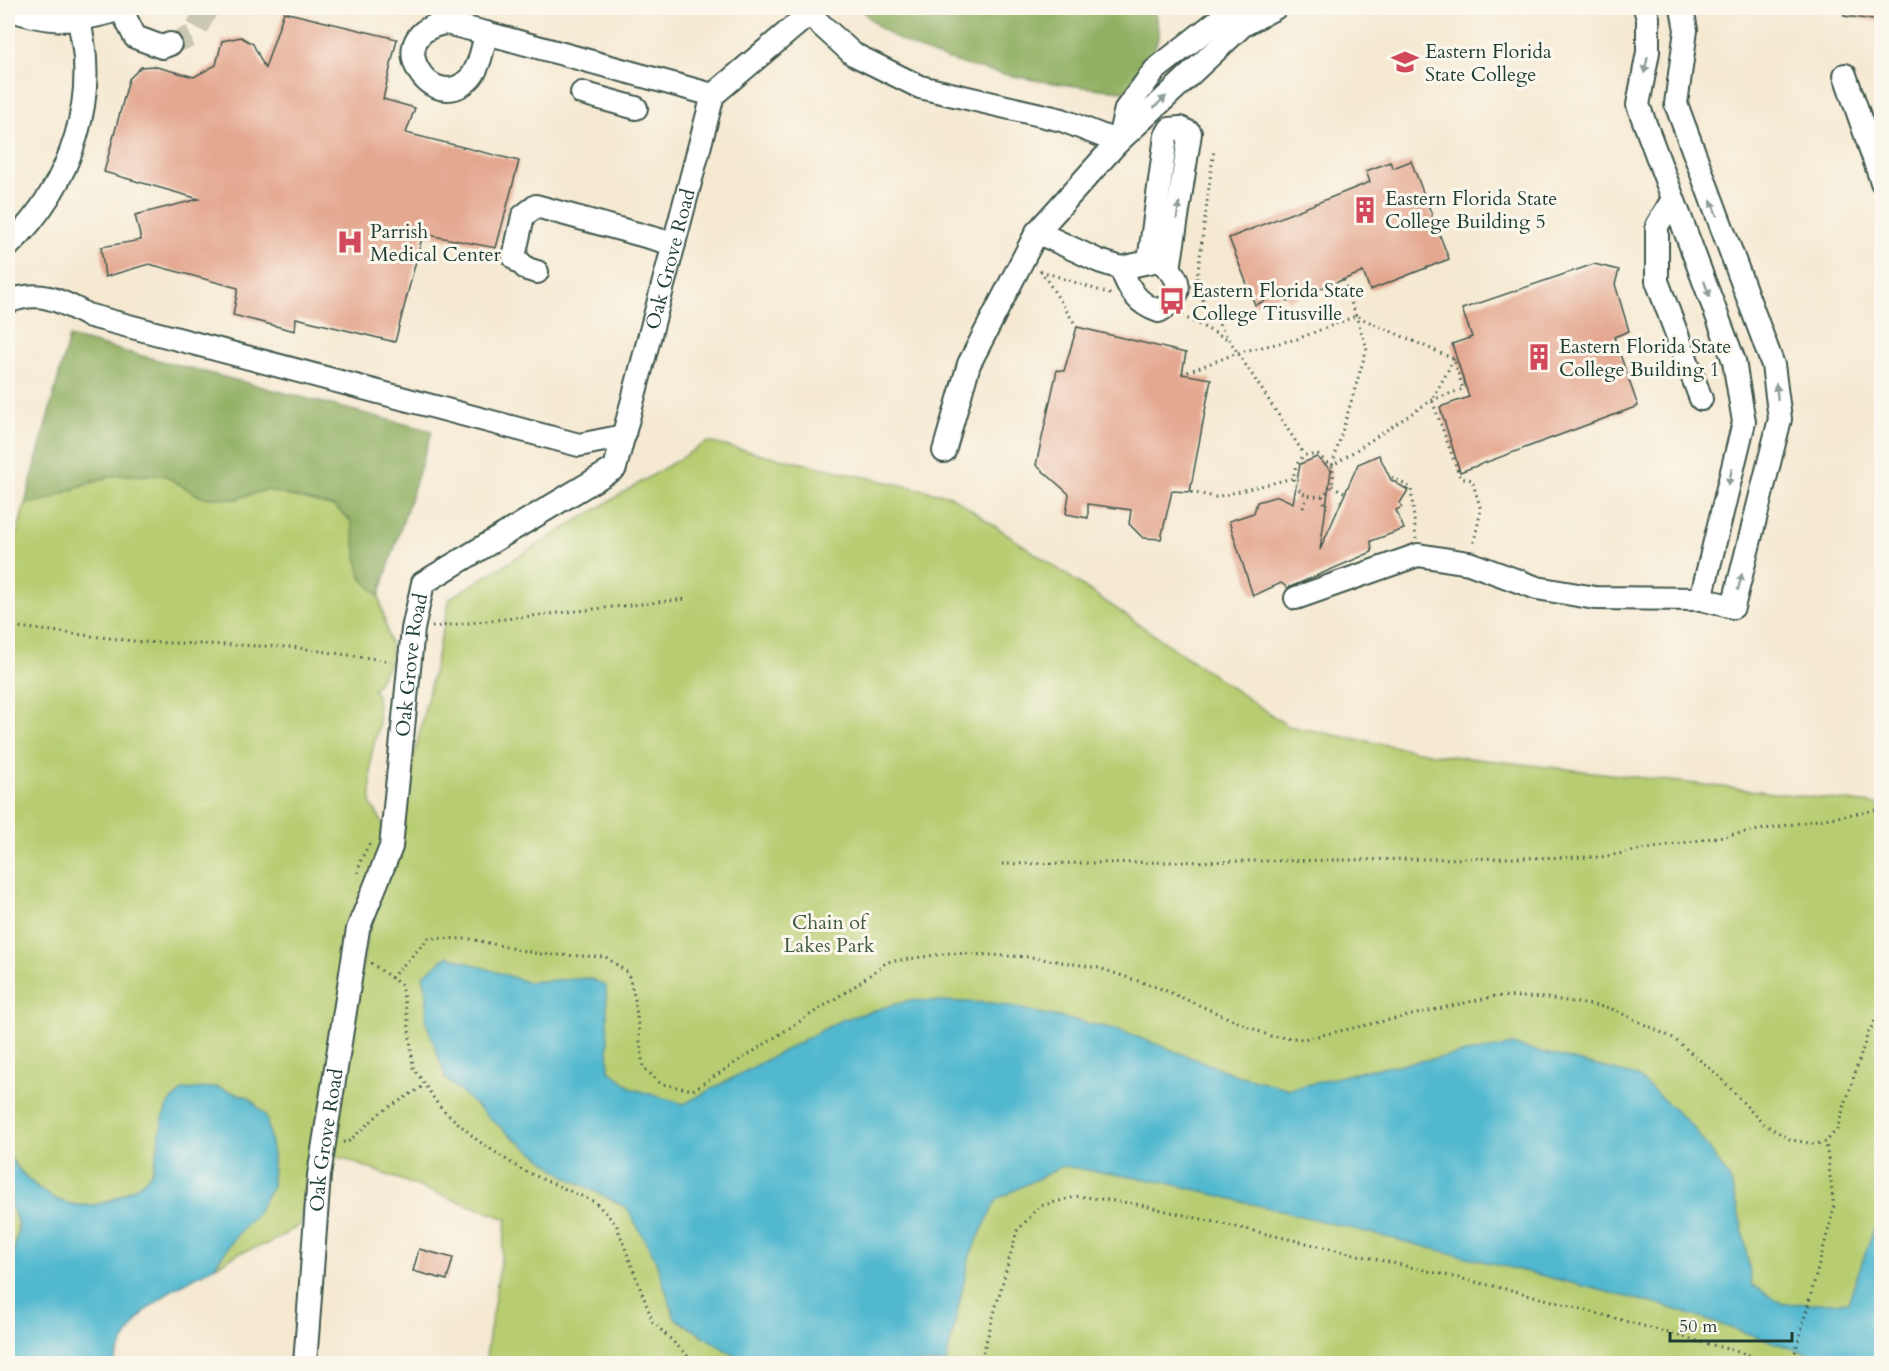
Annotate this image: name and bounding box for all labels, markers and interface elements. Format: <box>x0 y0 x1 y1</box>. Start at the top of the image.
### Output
place label: Eastern Florida State College <box>1425 38 1552 88</box>
school or university icon: Eastern Florida State College <box>1390 47 1420 77</box>
one-way arrow <box>1641 56 1650 75</box>
one-way arrow <box>1153 95 1168 109</box>
street label: Oak Grove Road <box>638 185 701 332</box>
place label: Eastern Florida State College Building 5 <box>1385 185 1557 235</box>
building icon: Eastern Florida State College Building 5 <box>1350 195 1380 225</box>
one-way arrow <box>1709 199 1719 217</box>
one-way arrow <box>1174 202 1183 221</box>
place label: Parrish Medical Center <box>370 218 502 268</box>
hospital icon: Parrish Medical Center <box>335 227 365 257</box>
place label: Eastern Florida State College Titusville <box>1192 277 1364 327</box>
one-way arrow <box>1703 280 1712 298</box>
bus stop icon: Eastern Florida State College Titusville <box>1157 286 1187 316</box>
place label: Eastern Florida State College Building 1 <box>1559 333 1731 383</box>
building icon: Eastern Florida State College Building 1 <box>1524 342 1554 372</box>
one-way arrow <box>1773 383 1782 402</box>
one-way arrow <box>1725 468 1735 486</box>
one-way arrow <box>1735 573 1745 591</box>
street label: Oak Grove Road <box>389 590 434 738</box>
park label: Chain of Lakes Park <box>783 909 875 959</box>
street label: Oak Grove Road <box>303 1066 349 1213</box>
scale bar <box>1670 1305 1792 1343</box>
text: 50 m <box>1679 1314 1718 1339</box>

